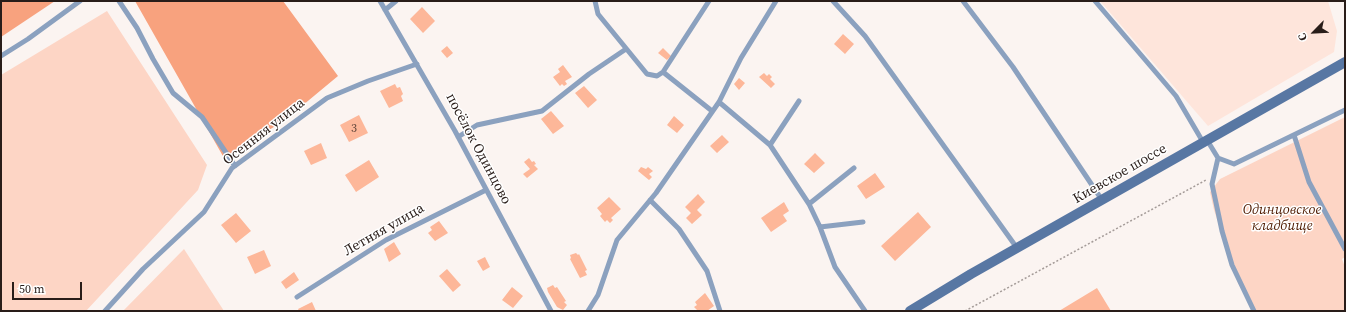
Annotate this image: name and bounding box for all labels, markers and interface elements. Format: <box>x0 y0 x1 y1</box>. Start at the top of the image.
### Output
north arrow <box>1294 12 1334 52</box>
text: С <box>1294 31 1311 43</box>
street label: посёлок Одинцово <box>442 91 514 207</box>
street label: Осенняя улица <box>220 95 308 169</box>
house number: 3 <box>351 122 357 136</box>
street label: Киевское шоссе <box>1070 140 1170 208</box>
street label: Летняя улица <box>341 200 427 260</box>
park label: Одинцовское кладбище <box>1243 202 1321 234</box>
scale bar <box>14 274 84 300</box>
text: 50 m <box>19 281 45 297</box>

